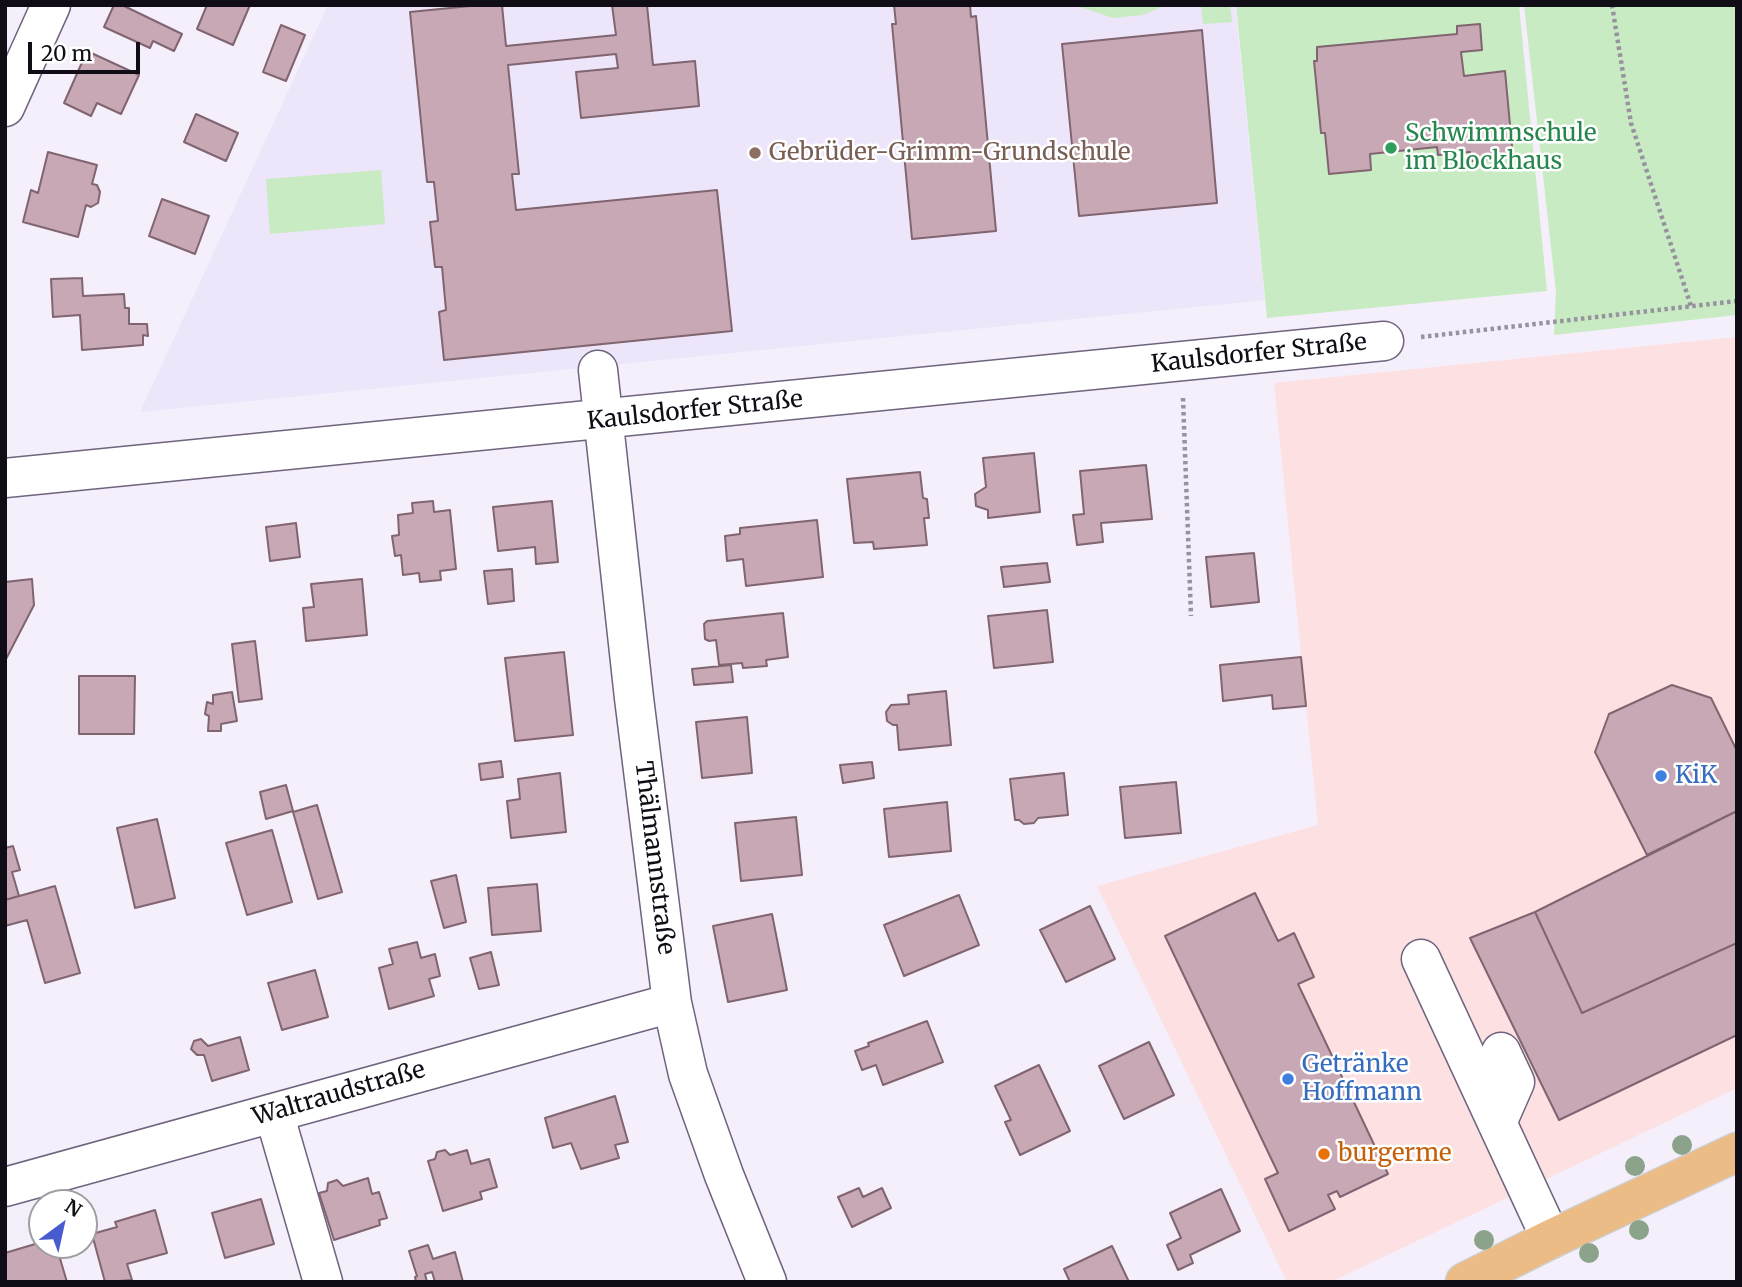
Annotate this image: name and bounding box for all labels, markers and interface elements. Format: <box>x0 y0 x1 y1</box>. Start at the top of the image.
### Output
scale bar <box>32 28 144 72</box>
text: 20 m <box>41 40 92 67</box>
place label: Schwimmschule im Blockhaus <box>1405 120 1596 176</box>
place label: Gebrüder-Grimm-Grundschule <box>769 139 1131 167</box>
marker: Schwimmschule im Blockhaus <box>1383 140 1399 156</box>
marker: Gebrüder-Grimm-Grundschule <box>747 145 763 161</box>
street label: Kaulsdorfer Straße <box>1150 328 1368 380</box>
street label: Kaulsdorfer Straße <box>586 385 804 437</box>
street label: Thälmannstraße <box>628 760 680 956</box>
place label: KiK <box>1675 762 1717 790</box>
marker: KiK <box>1653 768 1669 784</box>
place label: Getränke Hoffmann <box>1302 1051 1422 1107</box>
street label: Waltraudstraße <box>249 1056 429 1132</box>
marker: Getränke Hoffmann <box>1280 1071 1296 1087</box>
place label: burgerme <box>1338 1140 1452 1168</box>
marker: burgerme <box>1316 1146 1332 1162</box>
north arrow <box>28 1189 98 1259</box>
text: N <box>61 1194 86 1222</box>

